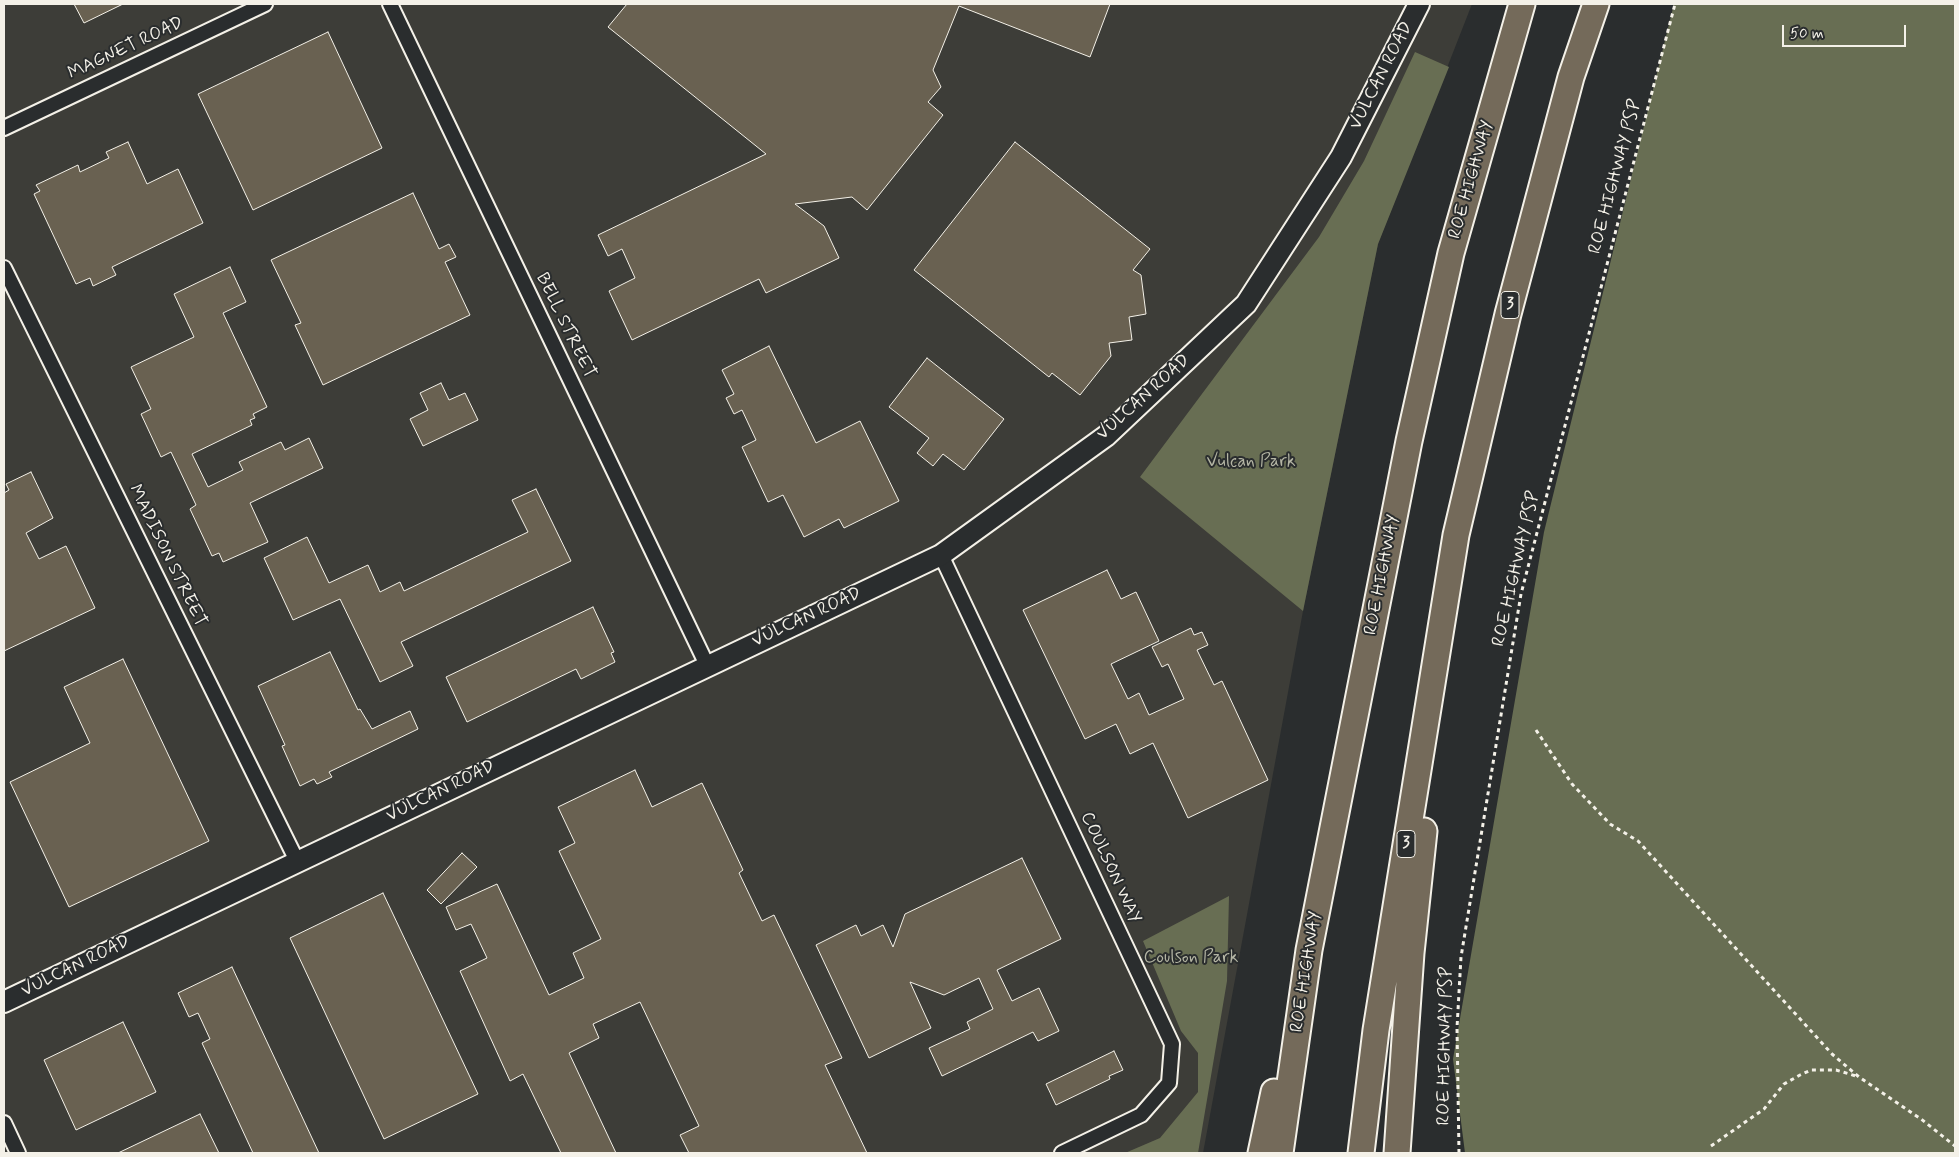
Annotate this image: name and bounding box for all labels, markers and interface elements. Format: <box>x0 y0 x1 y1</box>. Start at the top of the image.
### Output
street label: MAGNET ROAD <box>65 13 187 85</box>
scale bar <box>1784 15 1908 47</box>
street label: VULCAN ROAD <box>1346 18 1418 134</box>
text: 50 m <box>1790 24 1824 44</box>
street label: ROE HIGHWAY PSP <box>1585 97 1647 257</box>
street label: ROE HIGHWAY <box>1445 118 1499 242</box>
street label: BELL STREET <box>530 270 600 382</box>
road number: 3 <box>1501 292 1519 318</box>
street label: VULCAN ROAD <box>1093 350 1195 446</box>
park label: Vulcan Park <box>1206 451 1296 473</box>
street label: MADISON STREET <box>123 481 211 631</box>
street label: ROE HIGHWAY PSP <box>1489 489 1545 649</box>
street label: ROE HIGHWAY <box>1361 513 1405 637</box>
street label: VULCAN ROAD <box>749 583 865 653</box>
street label: VULCAN ROAD <box>383 756 499 828</box>
street label: COULSON WAY <box>1075 809 1145 927</box>
road number: 3 <box>1397 831 1415 858</box>
street label: ROE HIGHWAY <box>1287 910 1327 1034</box>
street label: VULCAN ROAD <box>18 931 134 1003</box>
park label: Coulson Park <box>1144 947 1238 969</box>
street label: ROE HIGHWAY PSP <box>1434 966 1458 1126</box>

